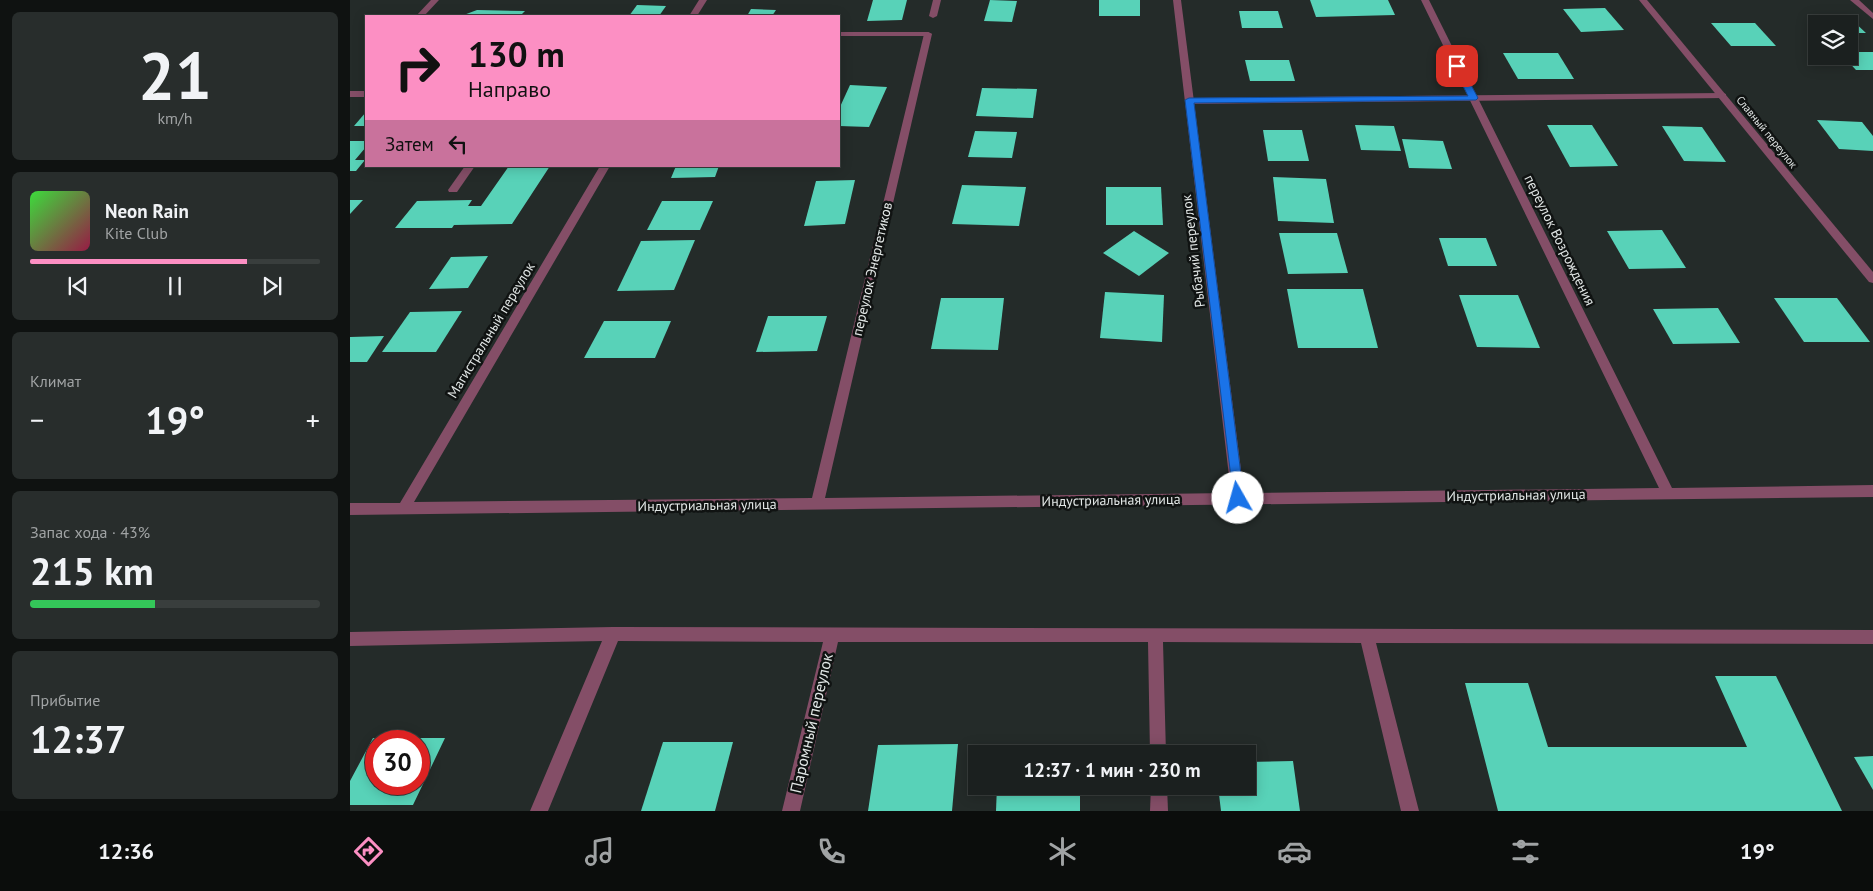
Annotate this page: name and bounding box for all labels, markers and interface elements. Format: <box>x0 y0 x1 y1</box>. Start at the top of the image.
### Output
map controls <box>1808 15 1858 65</box>
button: layers <box>1808 15 1858 65</box>
text: 130 m <box>468 31 565 77</box>
text: 21 <box>138 33 212 117</box>
icon: right <box>385 35 450 100</box>
pin <box>1436 45 1478 87</box>
icon: arrive <box>1443 52 1471 80</box>
text: Направо <box>468 75 551 103</box>
street label: Славный переулок <box>1734 93 1801 172</box>
text: km/h <box>157 108 193 128</box>
icon: left <box>444 130 472 158</box>
text: Затем <box>385 132 434 156</box>
street label: переулок Возрождения <box>1520 172 1600 308</box>
street label: Рыбачий переулок <box>1177 193 1209 308</box>
text: Neon Rain <box>105 199 189 223</box>
street label: переулок Энергетиков <box>848 200 896 338</box>
text: Kite Club <box>105 223 168 243</box>
street label: Магистральный переулок <box>443 259 539 401</box>
icon: previous <box>64 272 92 300</box>
icon: pause <box>161 272 189 300</box>
icon: next <box>258 272 286 300</box>
text: Климат <box>30 371 81 391</box>
text: 19° <box>145 395 205 444</box>
text: − <box>30 401 44 438</box>
text: + <box>306 401 320 438</box>
position arrow <box>1211 471 1263 523</box>
street label: Индустриальная улица <box>1446 485 1586 505</box>
street label: Индустриальная улица <box>1041 490 1181 510</box>
street label: Индустриальная улица <box>637 495 777 515</box>
text: Запас хода · 43% <box>30 522 150 542</box>
text: 215 km <box>30 546 154 595</box>
street label: Паромный переулок <box>785 651 837 795</box>
text: Прибытие <box>30 690 100 710</box>
text: 12:37 <box>30 714 126 763</box>
speed limit sign: 30 <box>365 730 430 795</box>
text: 12:37 · 1 мин · 230 m <box>1023 758 1201 782</box>
icon: directions <box>351 834 386 869</box>
icon: music <box>582 834 617 869</box>
icon: phone <box>814 834 849 869</box>
icon: climate <box>1045 834 1080 869</box>
icon: car <box>1277 834 1312 869</box>
icon: filters <box>1508 834 1543 869</box>
text: 12:36 <box>98 837 154 865</box>
text: 19° <box>1740 837 1775 865</box>

